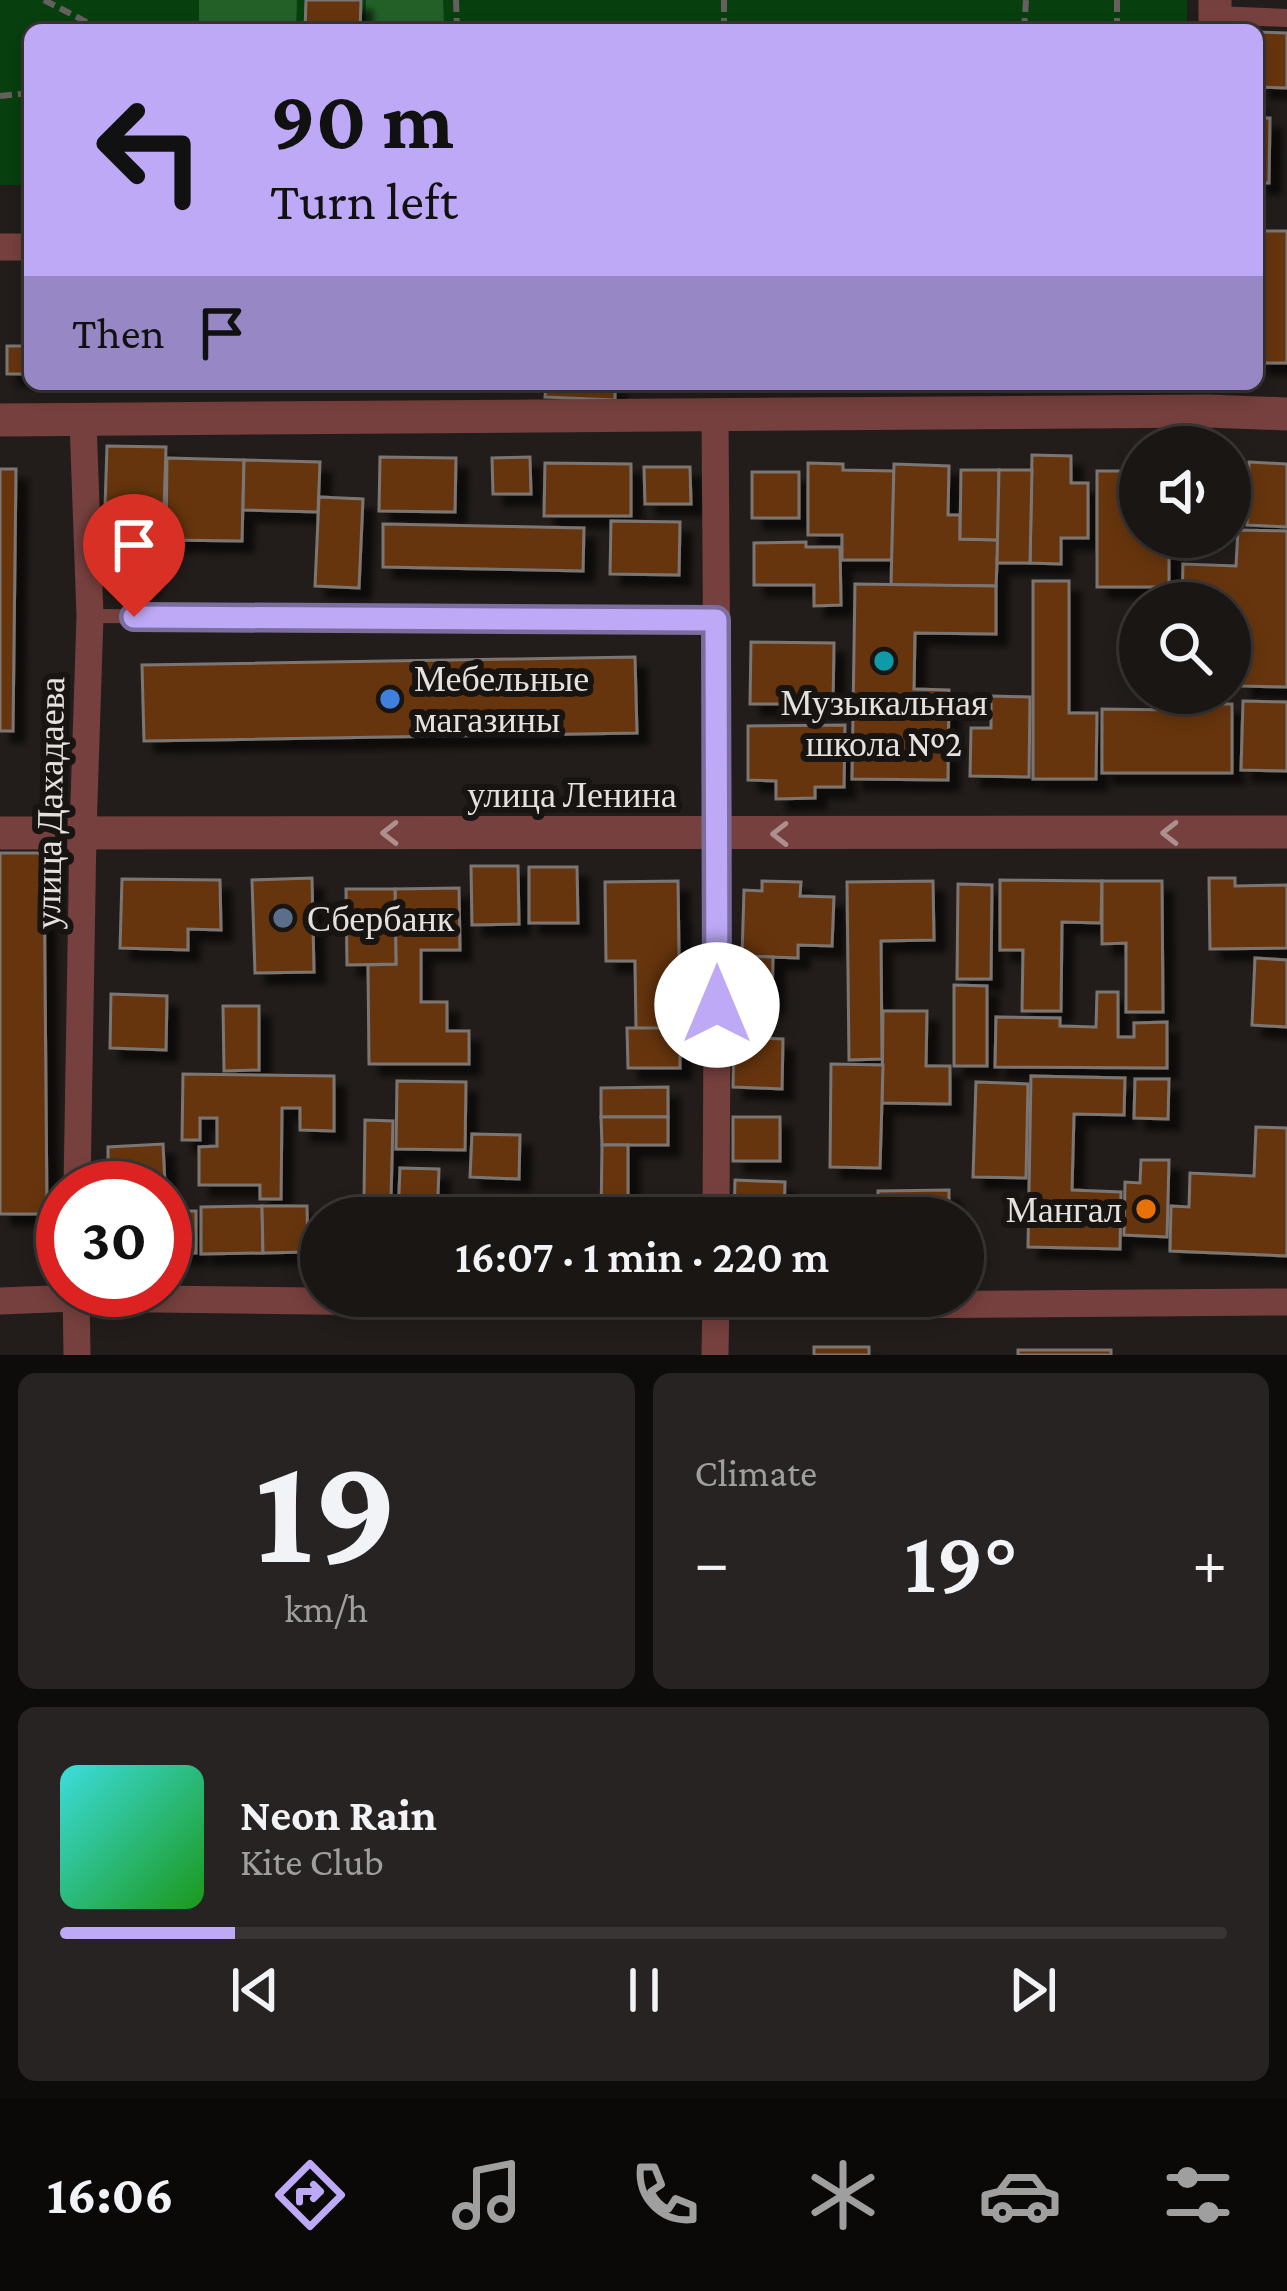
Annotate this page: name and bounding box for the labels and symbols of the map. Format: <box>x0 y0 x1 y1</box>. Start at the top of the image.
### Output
pin <box>83 494 185 617</box>
marker: Музыкальная школа №2 <box>871 648 897 674</box>
place label: Мебельные магазины <box>414 659 589 740</box>
street label: улица Дахадаева <box>28 676 72 930</box>
place label: Музыкальная школа №2 <box>781 683 987 764</box>
marker: Мебельные магазины <box>377 686 403 712</box>
street label: улица Ленина <box>467 775 677 815</box>
one-way arrow <box>380 820 398 846</box>
one-way arrow <box>1160 820 1178 846</box>
one-way arrow <box>770 821 788 847</box>
place label: Сбербанк <box>307 899 455 939</box>
marker: Сбербанк <box>270 905 296 931</box>
position arrow <box>654 942 780 1068</box>
speed limit sign: 30 <box>36 1161 192 1317</box>
place label: Мангал <box>1006 1190 1122 1230</box>
marker: Мангал <box>1133 1196 1159 1222</box>

